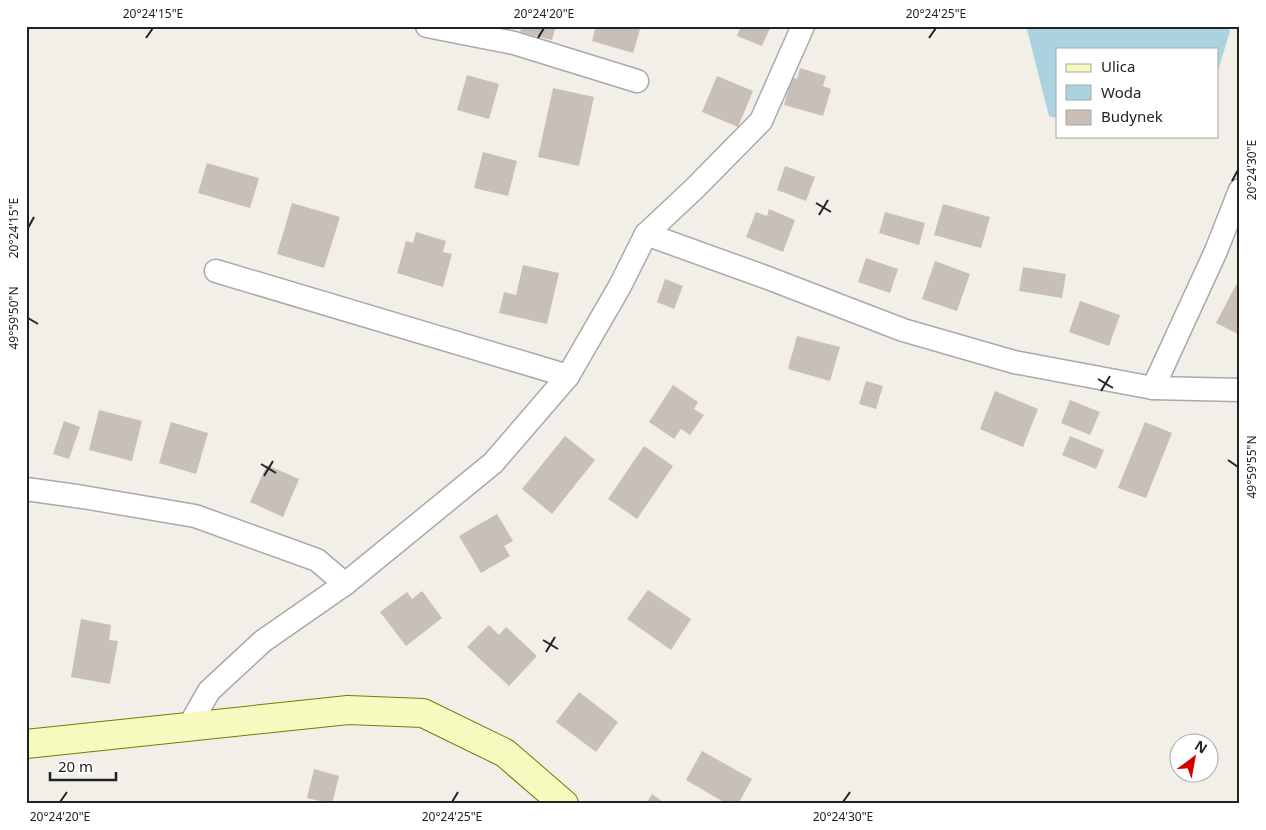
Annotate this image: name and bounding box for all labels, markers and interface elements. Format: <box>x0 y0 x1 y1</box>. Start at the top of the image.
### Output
text: 20°24'15"E <box>123 5 183 22</box>
text: 20°24'20"E <box>514 5 574 22</box>
text: 20°24'25"E <box>906 5 966 22</box>
legend <box>1056 48 1218 138</box>
text: Ulica <box>1101 56 1135 76</box>
text: Woda <box>1101 82 1141 102</box>
text: Budynek <box>1101 106 1163 126</box>
text: 20°24'30"E <box>1243 140 1260 200</box>
text: 20°24'15"E <box>5 198 22 258</box>
text: 49°59'50"N <box>5 286 22 350</box>
text: 49°59'55"N <box>1243 435 1260 499</box>
north arrow <box>1168 732 1218 782</box>
text: N <box>1191 735 1211 758</box>
scale bar <box>50 750 116 782</box>
text: 20 m <box>58 756 93 776</box>
text: 20°24'20"E <box>30 808 90 825</box>
text: 20°24'25"E <box>422 808 482 825</box>
text: 20°24'30"E <box>813 808 873 825</box>

